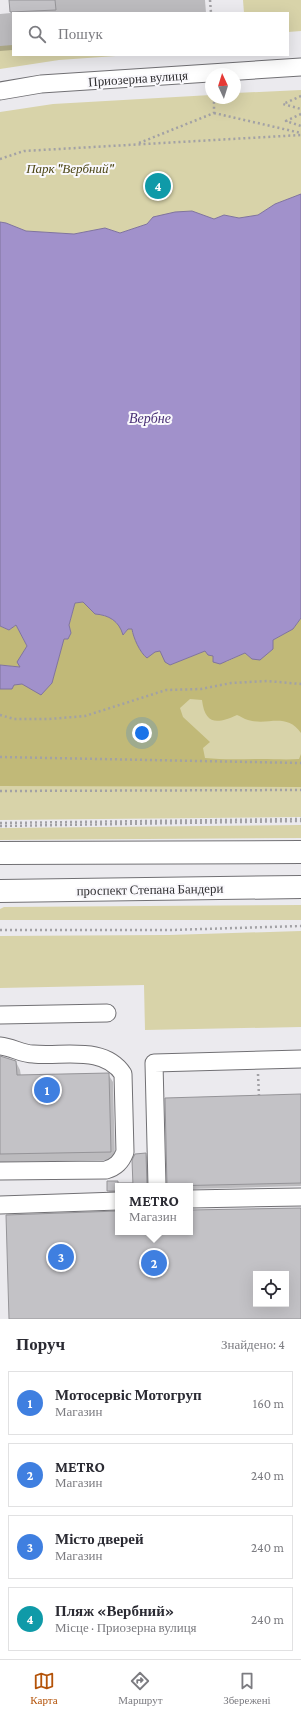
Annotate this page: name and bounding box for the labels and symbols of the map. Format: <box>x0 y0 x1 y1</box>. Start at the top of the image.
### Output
street label: Приозерна вулиця <box>88 68 188 89</box>
north arrow <box>205 68 241 104</box>
park label: Парк "Вербний" <box>25 161 115 176</box>
pin: 4 <box>145 171 171 201</box>
water label: Вербне <box>129 410 171 426</box>
your location <box>132 723 152 743</box>
street label: проспект Степана Бандери <box>76 881 224 898</box>
pin: 1 <box>34 1075 60 1105</box>
pin: 3 <box>48 1242 74 1272</box>
pin: 2 <box>141 1248 167 1278</box>

